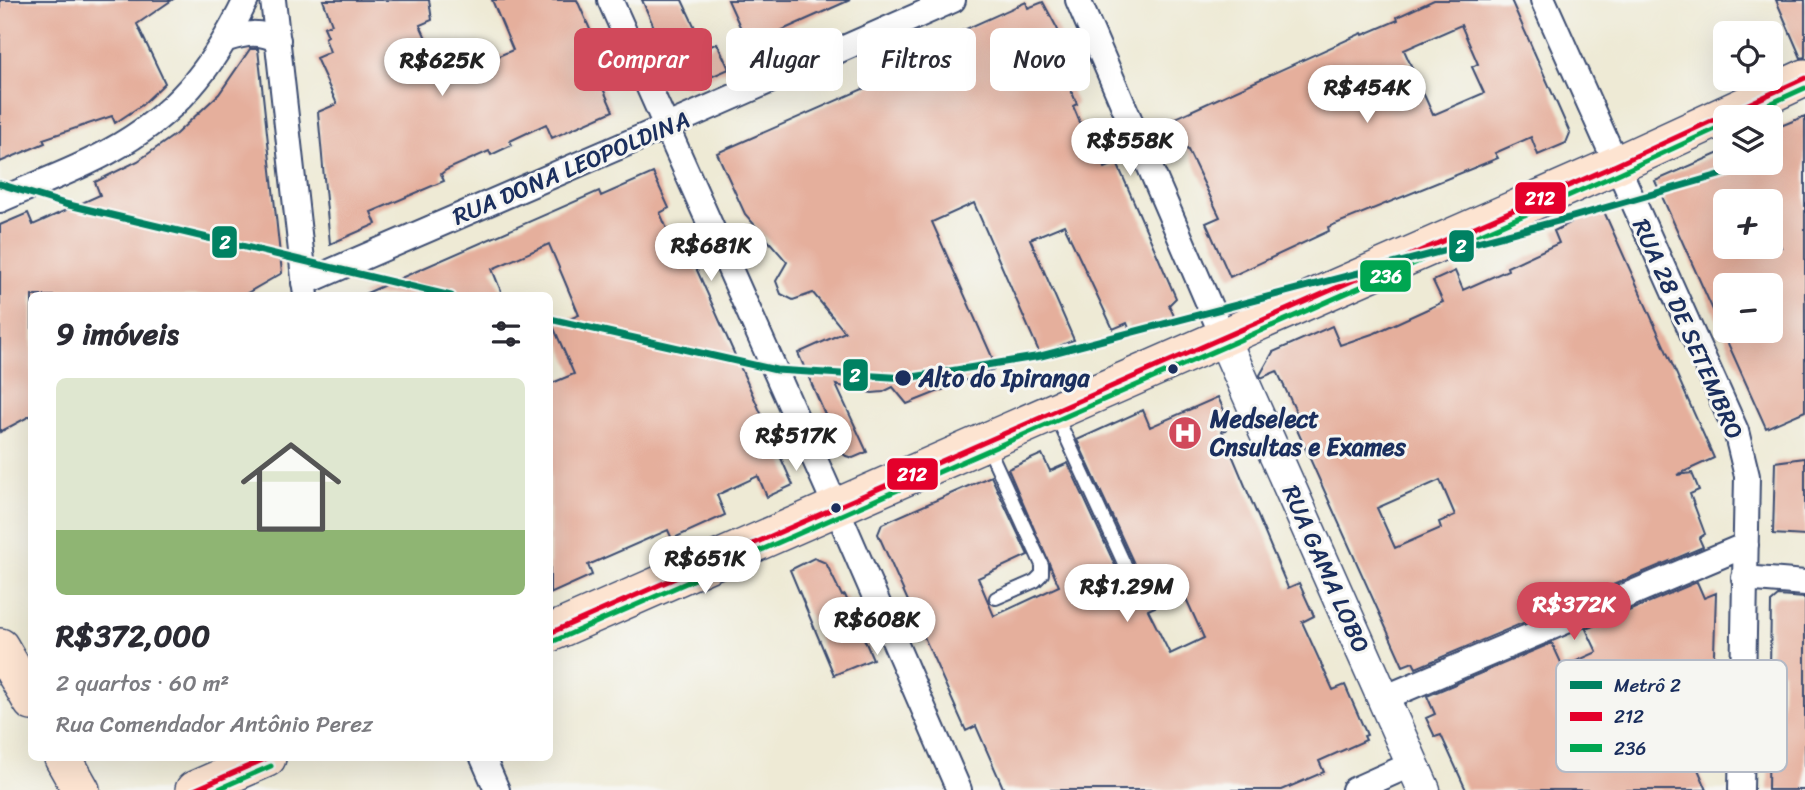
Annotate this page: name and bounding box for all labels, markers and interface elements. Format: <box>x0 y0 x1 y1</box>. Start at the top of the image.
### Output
map controls <box>1713 21 1783 343</box>
button: locate <box>1713 21 1783 91</box>
chip: Comprar <box>574 28 712 91</box>
chip: Alugar <box>726 28 843 91</box>
chip: Filtros <box>857 28 976 91</box>
chip: Novo <box>990 28 1090 91</box>
pin: R$625K <box>385 38 499 98</box>
text: R$625K <box>400 40 484 81</box>
pin: R$454K <box>1310 66 1424 125</box>
text: R$454K <box>1324 67 1410 108</box>
street label: RUA DONA LEOPOLDINA <box>446 99 696 237</box>
button: layers <box>1713 105 1783 175</box>
pin: R$558K <box>1073 118 1187 178</box>
text: R$558K <box>1087 120 1173 161</box>
line badge: 212 <box>1514 181 1567 215</box>
text: 212 <box>1524 182 1555 215</box>
button: + <box>1713 189 1783 259</box>
street label: RUA 28 DE SETEMBRO <box>1620 212 1756 446</box>
pin: R$681K <box>654 224 768 283</box>
line badge: 2 <box>211 225 238 259</box>
text: R$681K <box>671 225 751 266</box>
text: 2 <box>219 226 231 259</box>
line badge: 2 <box>1448 229 1475 263</box>
text: 2 <box>1455 230 1467 263</box>
line badge: 236 <box>1359 259 1412 293</box>
text: 236 <box>1369 260 1402 293</box>
button: − <box>1713 273 1783 343</box>
text: 9 imóveis <box>56 307 179 361</box>
icon: filters <box>487 315 525 353</box>
place label: Alto do Ipiranga <box>918 357 1090 399</box>
line badge: 2 <box>842 358 869 392</box>
text: 2 <box>849 359 861 392</box>
unlabelled marker <box>1166 362 1180 376</box>
marker: Alto do Ipiranga <box>893 368 913 388</box>
place label: Medselect Cnsultas e Exames <box>1209 398 1407 468</box>
pin: R$517K <box>739 414 853 473</box>
hospital icon: Medselect Cnsultas e Exames <box>1166 414 1204 452</box>
text: R$517K <box>756 415 836 456</box>
icon: home <box>228 424 354 550</box>
line badge: 212 <box>886 457 939 491</box>
text: 212 <box>896 458 927 491</box>
street label: RUA GAMA LOBO <box>1270 478 1382 660</box>
unlabelled marker <box>829 501 843 515</box>
pin: R$651K <box>648 536 762 596</box>
text: R$651K <box>665 538 745 579</box>
pin: R$1.29M <box>1062 564 1192 624</box>
text: R$1.29M <box>1080 566 1174 607</box>
pin: R$372K <box>1517 582 1631 642</box>
text: R$372K <box>1533 584 1615 625</box>
pin: R$608K <box>820 598 934 657</box>
text: R$608K <box>835 599 919 640</box>
text: R$372,000 <box>56 609 210 663</box>
legend <box>1556 660 1787 772</box>
text: 2 quartos · 60 m² <box>56 663 229 704</box>
text: Metrô 2 <box>1614 669 1681 702</box>
text: 212 <box>1614 700 1644 733</box>
text: Rua Comendador Antônio Perez <box>56 704 373 745</box>
text: 236 <box>1614 732 1646 765</box>

